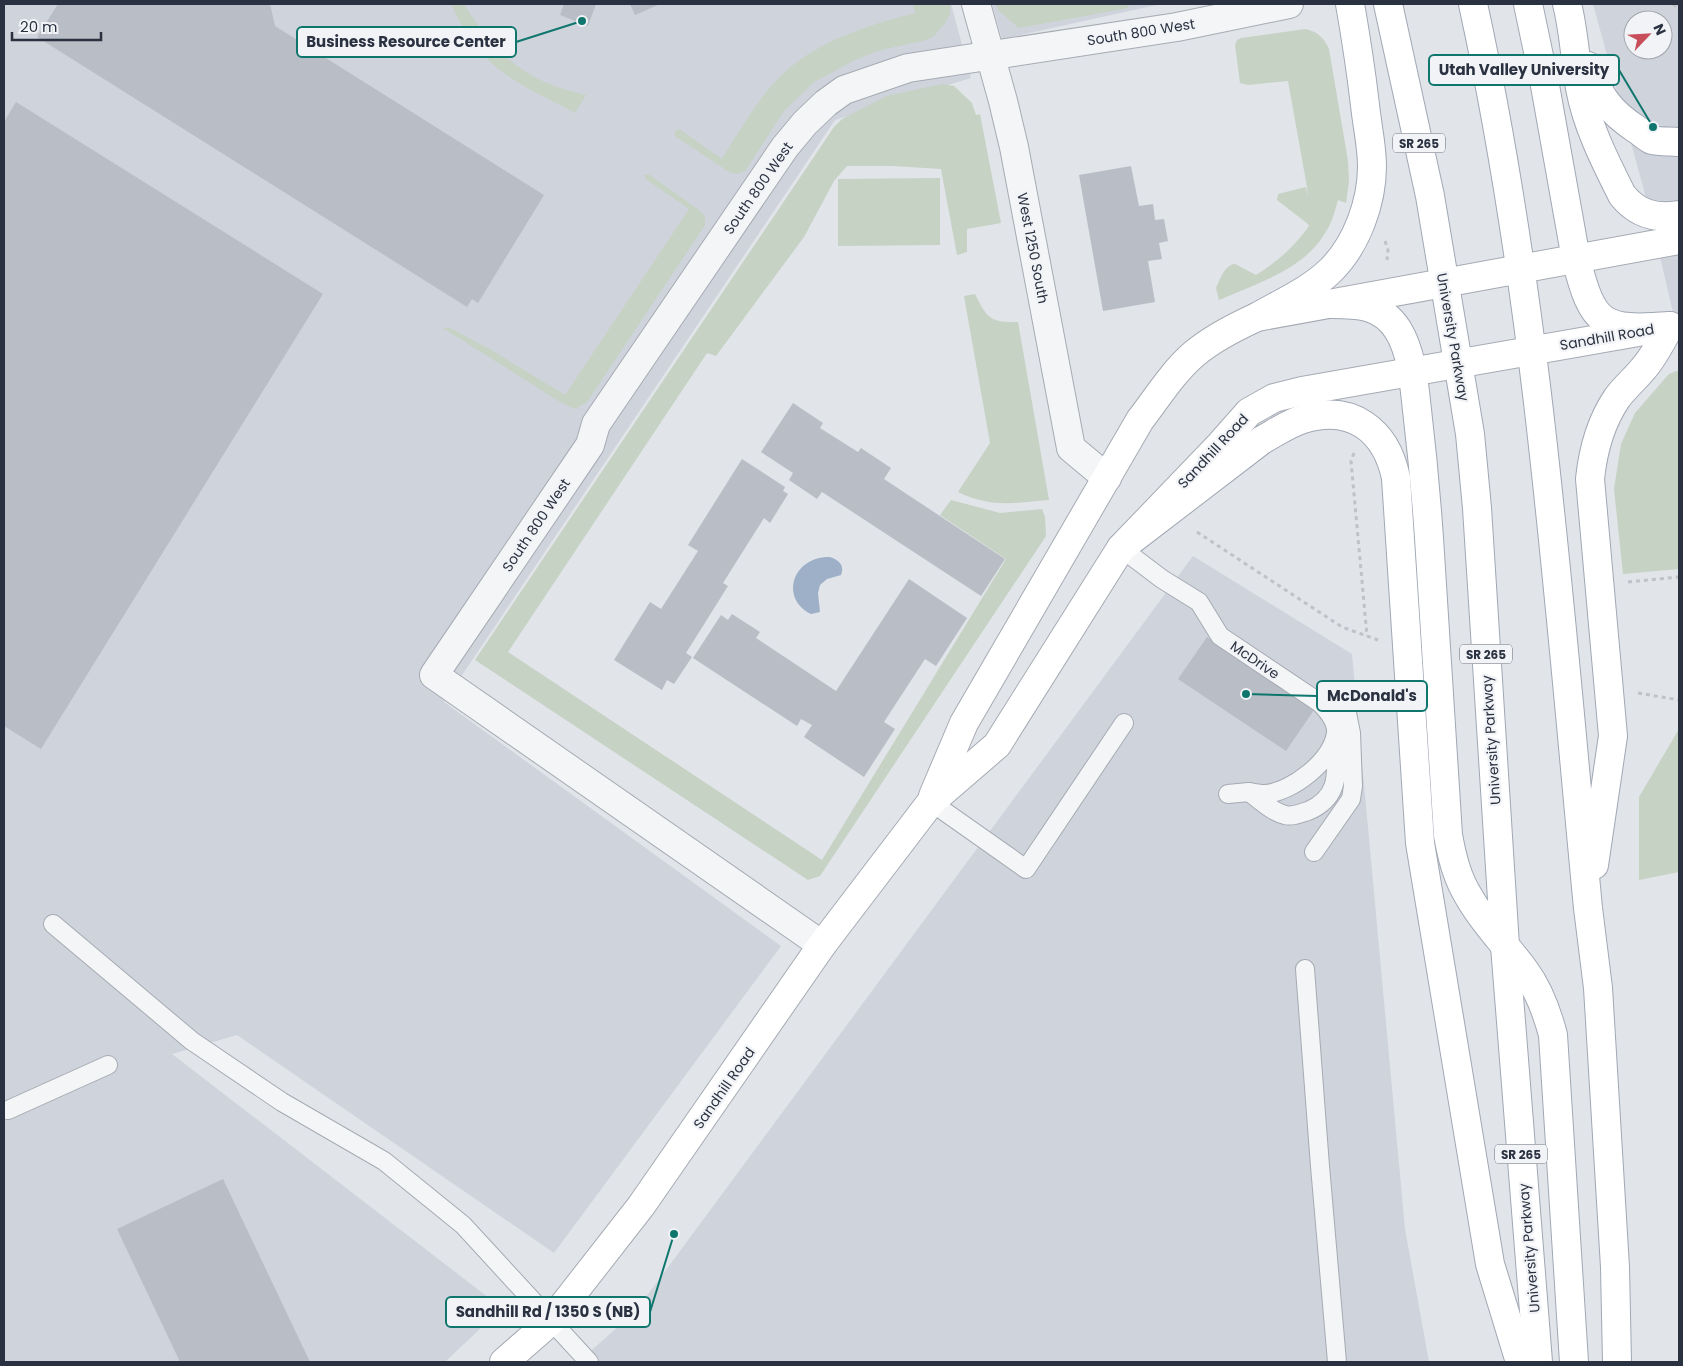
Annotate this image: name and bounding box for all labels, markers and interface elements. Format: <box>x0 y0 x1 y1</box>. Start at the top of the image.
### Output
scale bar <box>12 10 101 42</box>
north arrow <box>1623 10 1673 60</box>
street label: South 800 West <box>1086 14 1196 50</box>
text: 20 m <box>20 16 58 37</box>
text: N <box>1648 21 1671 39</box>
callout: Business Resource Center <box>297 27 516 57</box>
text: Business Resource Center <box>306 31 506 52</box>
callout: Utah Valley University <box>1429 55 1619 85</box>
text: Utah Valley University <box>1439 59 1610 80</box>
road number: SR 265 <box>1393 134 1445 152</box>
street label: South 800 West <box>719 138 797 238</box>
street label: West 1250 South <box>1012 191 1054 305</box>
street label: University Parkway <box>1432 271 1474 403</box>
street label: Sandhill Road <box>1558 319 1656 355</box>
street label: Sandhill Road <box>1173 409 1253 493</box>
street label: South 800 West <box>497 474 575 576</box>
street label: McDrive <box>1226 636 1284 684</box>
road number: SR 265 <box>1460 644 1512 664</box>
street label: University Parkway <box>1476 674 1506 805</box>
callout: McDonald's <box>1317 681 1427 711</box>
text: McDonald's <box>1327 685 1417 706</box>
street label: Sandhill Road <box>688 1043 760 1133</box>
road number: SR 265 <box>1495 1144 1547 1164</box>
street label: University Parkway <box>1513 1182 1545 1314</box>
callout: Sandhill Rd / 1350 S (NB) <box>446 1297 650 1327</box>
text: Sandhill Rd / 1350 S (NB) <box>456 1301 640 1322</box>

